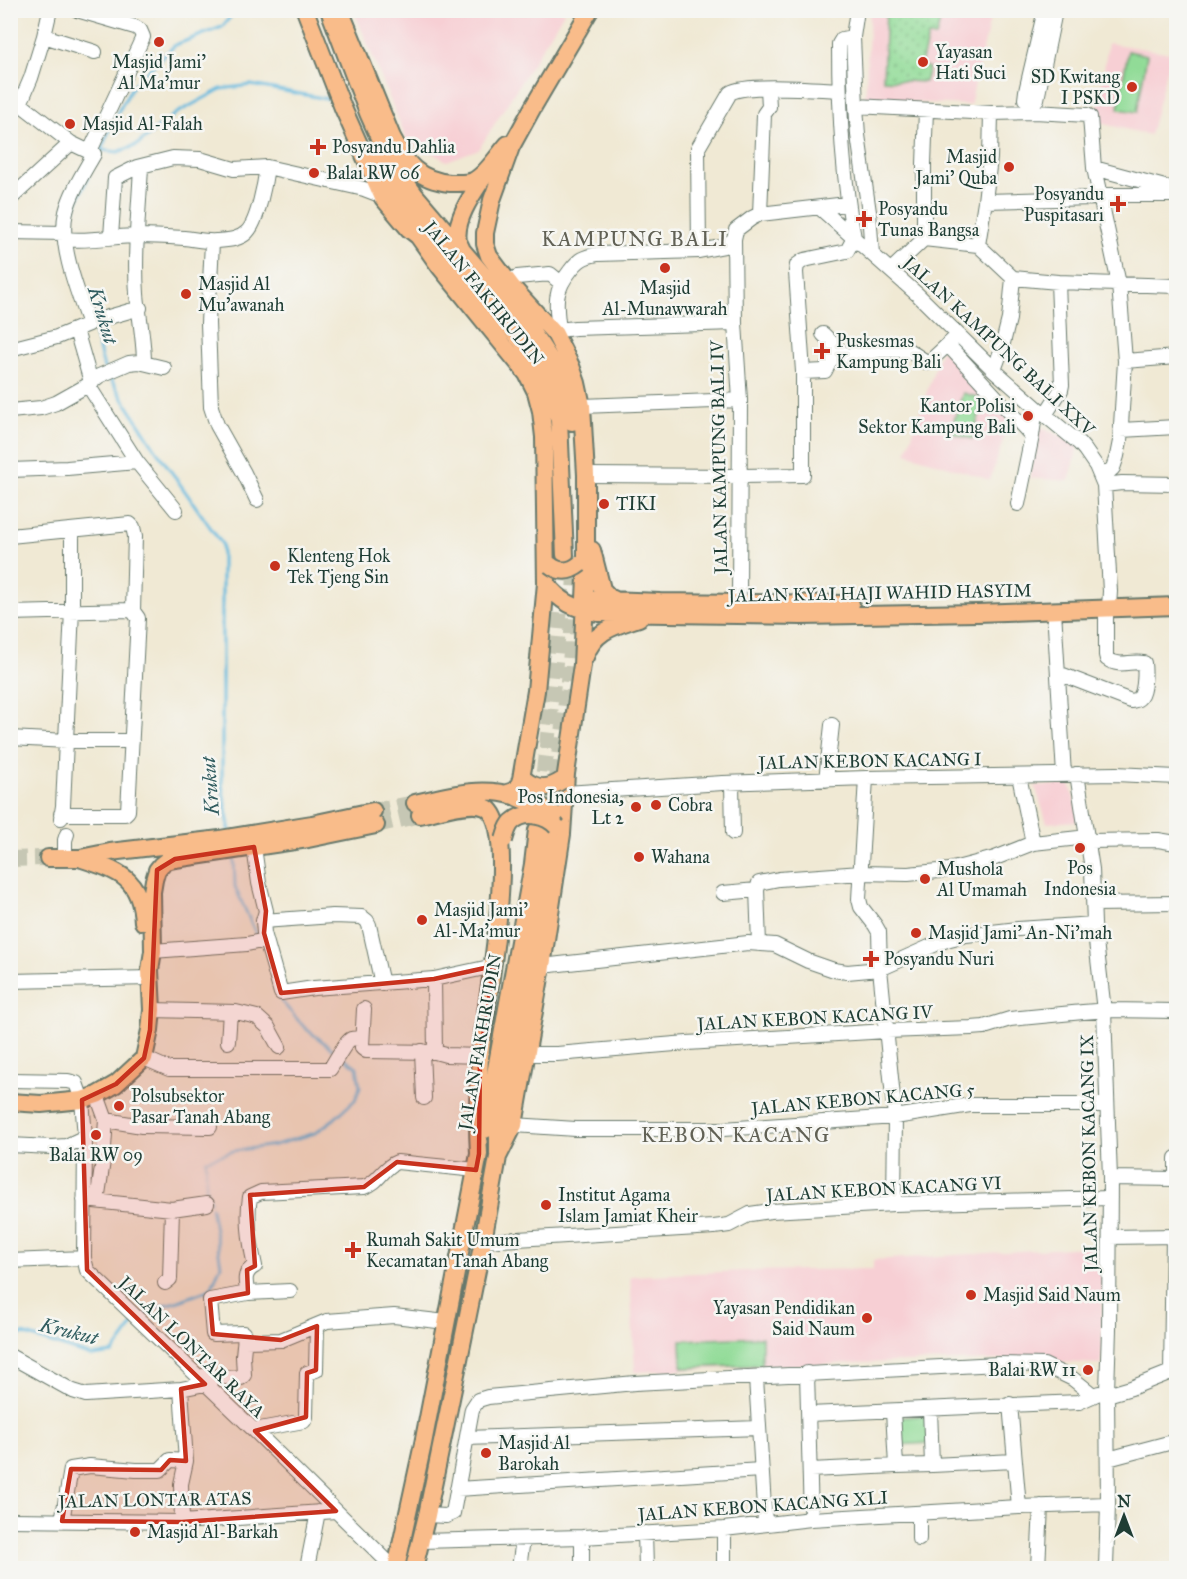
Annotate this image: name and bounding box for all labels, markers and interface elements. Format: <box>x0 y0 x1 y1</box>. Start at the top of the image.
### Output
marker: Masjid Jami' Al Ma'mur <box>152 35 166 49</box>
place label: Yayasan Hati Suci <box>935 41 1006 84</box>
place label: Masjid Jami' Al Ma'mur <box>112 51 206 94</box>
marker: Yayasan Hati Suci <box>916 55 930 69</box>
place label: SD Kwitang I PSKD <box>1031 66 1121 109</box>
marker: SD Kwitang I PSKD <box>1125 80 1139 94</box>
place label: Masjid Al-Falah <box>82 113 203 135</box>
marker: Masjid Al-Falah <box>63 117 77 131</box>
place label: Posyandu Dahlia <box>332 136 455 158</box>
marker: Posyandu Dahlia <box>309 138 327 156</box>
place label: Masjid Jami' Quba <box>913 146 997 190</box>
marker: Masjid Jami' Quba <box>1002 160 1016 174</box>
place label: Balai RW 06 <box>326 162 420 184</box>
marker: Balai RW 06 <box>307 166 321 180</box>
place label: Posyandu Puspitasari <box>1024 183 1104 226</box>
marker: Posyandu Puspitasari <box>1109 195 1127 213</box>
place label: Posyandu Tunas Bangsa <box>878 198 980 242</box>
marker: Posyandu Tunas Bangsa <box>855 210 873 228</box>
street label: JALAN FAKHRUDIN <box>417 215 549 370</box>
district label: KAMPUNG BALI <box>541 226 729 252</box>
street label: JALAN KAMPUNG BALI XXV <box>897 250 1100 442</box>
marker: Masjid Al-Munawwarah <box>658 261 672 275</box>
place label: Masjid Al Mu'awanah <box>198 273 284 316</box>
place label: Masjid Al-Munawwarah <box>601 277 728 320</box>
water label: Krukut <box>83 282 124 348</box>
marker: Masjid Al Mu'awanah <box>179 287 193 301</box>
place label: Puskesmas Kampung Bali <box>836 330 941 374</box>
street label: JALAN KAMPUNG BALI IV <box>706 339 733 576</box>
marker: Puskesmas Kampung Bali <box>813 342 831 360</box>
place label: Kantor Polisi Sektor Kampung Bali <box>858 395 1016 439</box>
marker: Kantor Polisi Sektor Kampung Bali <box>1021 409 1035 423</box>
place label: TIKI <box>616 493 657 515</box>
marker: TIKI <box>597 497 611 511</box>
place label: Klenteng Hok Tek Tjeng Sin <box>287 545 391 589</box>
marker: Klenteng Hok Tek Tjeng Sin <box>268 559 282 573</box>
street label: JALAN KYAI HAJI WAHID HASYIM <box>726 579 1032 608</box>
street label: JALAN KEBON KACANG I <box>756 748 982 775</box>
water label: Krukut <box>196 754 224 817</box>
place label: Pos Indonesia, Lt 2 <box>517 786 624 829</box>
place label: Cobra <box>668 794 713 816</box>
marker: Cobra <box>649 798 663 812</box>
marker: Pos Indonesia, Lt 2 <box>629 800 643 814</box>
marker: Pos Indonesia <box>1073 841 1087 855</box>
place label: Wahana <box>651 846 710 868</box>
marker: Wahana <box>632 850 646 864</box>
place label: Pos Indonesia <box>1044 857 1116 900</box>
place label: Mushola Al Umamah <box>936 858 1027 901</box>
marker: Mushola Al Umamah <box>918 872 932 886</box>
place label: Masjid Jami' Al-Ma'mur <box>433 899 528 942</box>
marker: Masjid Jami' Al-Ma'mur <box>415 913 429 927</box>
place label: Masjid Jami' An-Ni'mah <box>928 922 1112 945</box>
marker: Masjid Jami' An-Ni'mah <box>909 926 923 940</box>
place label: Posyandu Nuri <box>884 948 994 970</box>
marker: Posyandu Nuri <box>862 950 880 968</box>
street label: JALAN FAKHRUDIN <box>453 952 507 1134</box>
street label: JALAN KEBON KACANG IV <box>695 1001 935 1036</box>
street label: JALAN KEBON KACANG IX <box>1076 1034 1103 1274</box>
street label: JALAN KEBON KACANG 5 <box>749 1078 976 1121</box>
place label: Polsubsektor Pasar Tanah Abang <box>131 1085 271 1129</box>
marker: Polsubsektor Pasar Tanah Abang <box>112 1099 126 1113</box>
district label: KEBON KACANG <box>641 1122 831 1148</box>
marker: Balai RW 09 <box>89 1128 103 1142</box>
place label: Balai RW 09 <box>49 1144 143 1166</box>
street label: JALAN KEBON KACANG VI <box>764 1172 1003 1207</box>
place label: Institut Agama Islam Jamiat Kheir <box>558 1184 698 1228</box>
marker: Institut Agama Islam Jamiat Kheir <box>539 1198 553 1212</box>
place label: Rumah Sakit Umum Kecamatan Tanah Abang <box>366 1229 549 1273</box>
marker: Rumah Sakit Umum Kecamatan Tanah Abang <box>344 1241 362 1259</box>
street label: JALAN LONTAR RAYA <box>112 1270 270 1423</box>
place label: Masjid Said Naum <box>983 1284 1121 1306</box>
marker: Masjid Said Naum <box>964 1288 978 1302</box>
place label: Yayasan Pendidikan Said Naum <box>713 1297 855 1340</box>
marker: Yayasan Pendidikan Said Naum <box>860 1311 874 1325</box>
water label: Krukut <box>37 1312 102 1350</box>
place label: Balai RW 11 <box>988 1359 1076 1381</box>
marker: Balai RW 11 <box>1081 1363 1095 1377</box>
place label: Masjid Al Barokah <box>498 1432 570 1475</box>
marker: Masjid Al Barokah <box>479 1446 493 1460</box>
street label: JALAN KEBON KACANG XLI <box>635 1486 889 1527</box>
north arrow <box>1094 1486 1154 1546</box>
street label: JALAN LONTAR ATAS <box>56 1487 252 1514</box>
text: N <box>1117 1492 1131 1511</box>
place label: Masjid Al-Barkah <box>147 1521 278 1543</box>
marker: Masjid Al-Barkah <box>128 1525 142 1539</box>

